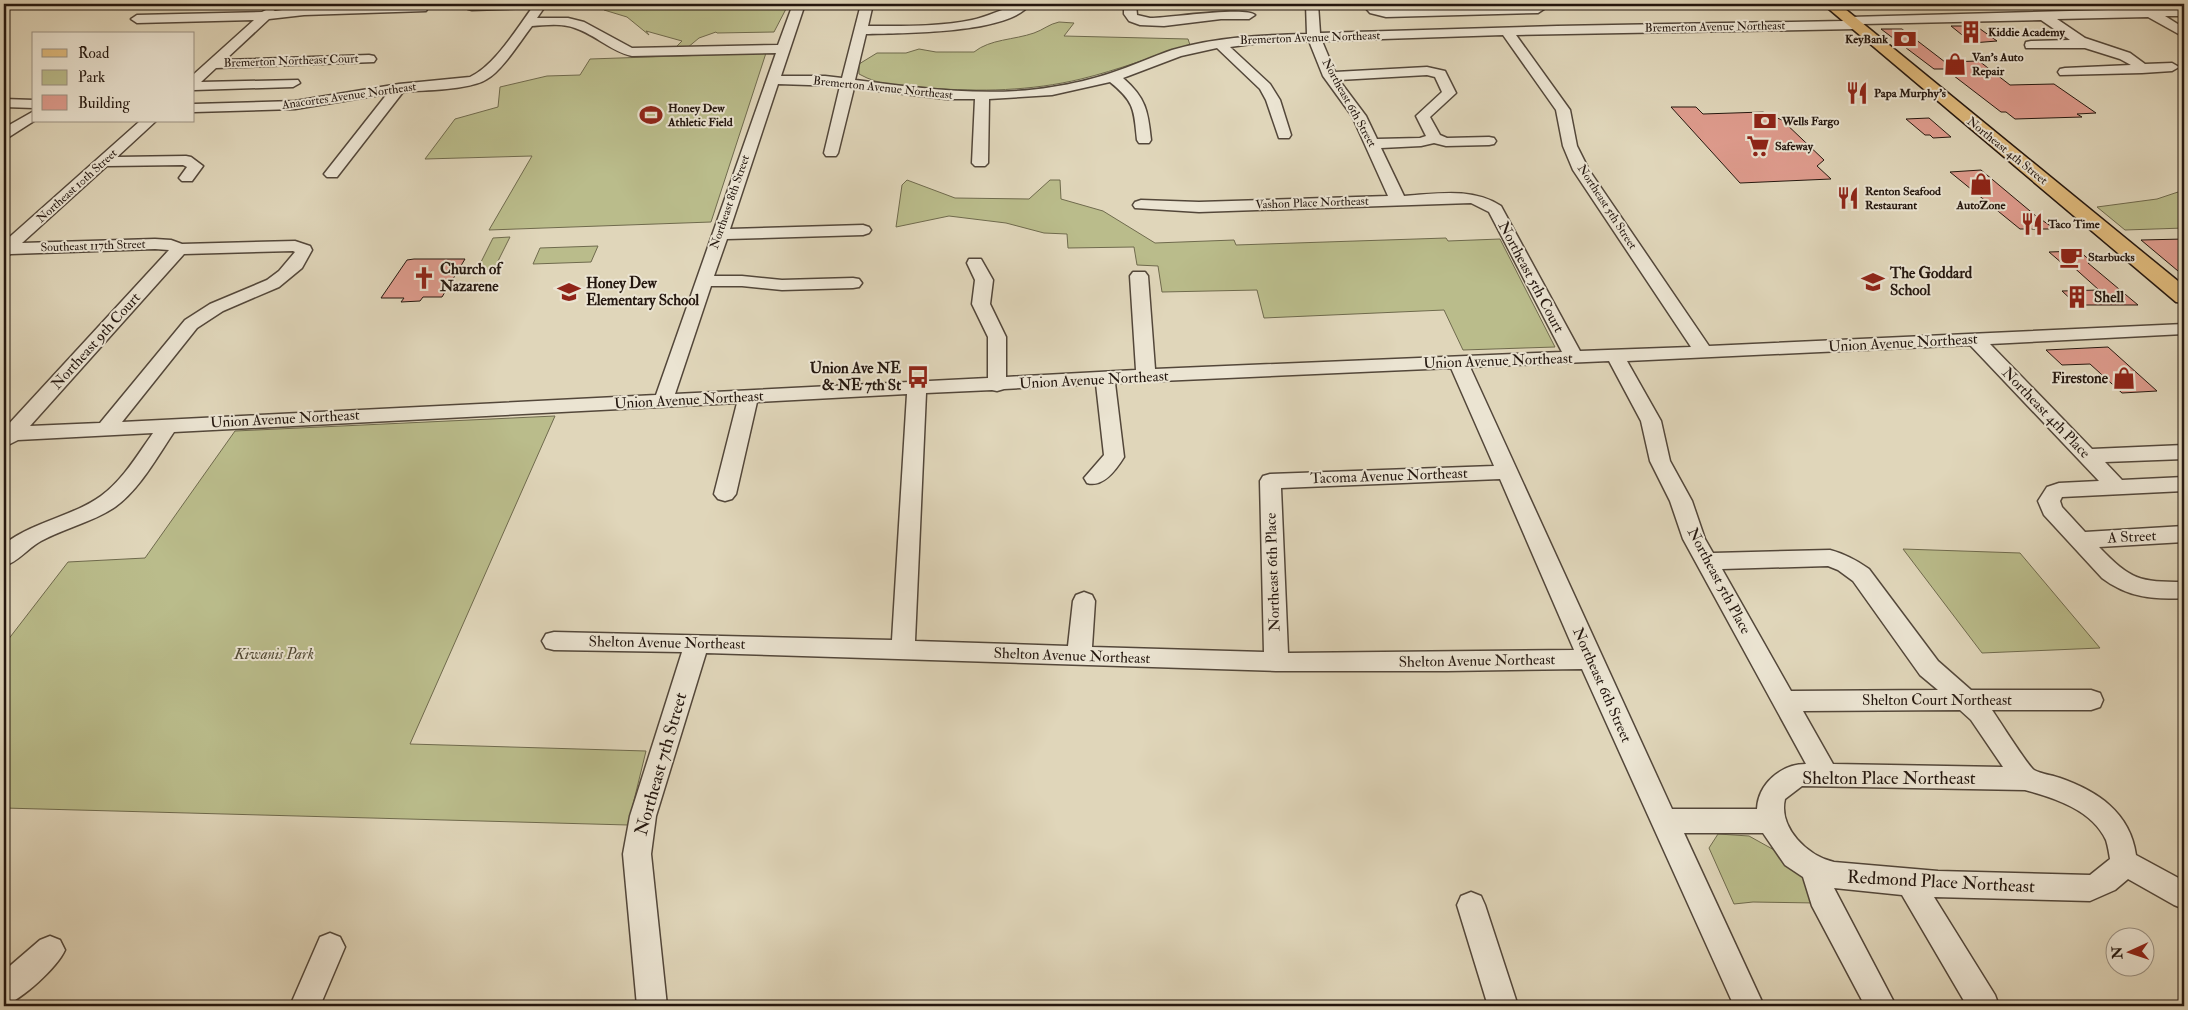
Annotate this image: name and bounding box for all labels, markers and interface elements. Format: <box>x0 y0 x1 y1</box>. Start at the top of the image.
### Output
street label: Bremerton Avenue Northeast <box>1645 18 1785 36</box>
building icon: Kiddie Academy <box>1958 19 1984 45</box>
place label: Kiddie Academy <box>1988 25 2065 40</box>
bank icon: KeyBank <box>1892 26 1918 52</box>
street label: Bremerton Avenue Northeast <box>1240 28 1381 48</box>
legend <box>32 32 195 122</box>
place label: KeyBank <box>1845 32 1888 47</box>
text: Road <box>78 44 110 63</box>
place label: Van's Auto Repair <box>1971 50 2024 79</box>
street label: Bremerton Northeast Court <box>223 51 359 71</box>
shop icon: Van's Auto Repair <box>1942 51 1968 77</box>
street label: Northeast 6th Street <box>1318 56 1380 150</box>
text: Park <box>78 68 105 87</box>
street label: Bremerton Avenue Northeast <box>812 73 954 103</box>
street label: Anacortes Avenue Northeast <box>280 79 417 113</box>
restaurant icon: Papa Murphy's <box>1844 80 1870 106</box>
place label: Papa Murphy's <box>1874 86 1946 101</box>
text: Building <box>78 94 130 113</box>
place label: Honey Dew Athletic Field <box>667 101 733 130</box>
sports icon: Honey Dew Athletic Field <box>638 102 664 128</box>
bank icon: Wells Fargo <box>1752 108 1778 134</box>
place label: Wells Fargo <box>1781 114 1839 129</box>
street label: Northeast 4th Street <box>1964 114 2050 188</box>
supermarket icon: Safeway <box>1745 133 1771 159</box>
place label: Safeway <box>1775 139 1814 154</box>
street label: Northeast 10th Street <box>34 146 121 226</box>
street label: Northeast 8th Street <box>707 153 753 251</box>
street label: Northeast 5th Street <box>1574 162 1640 252</box>
shop icon: AutoZone <box>1968 171 1994 197</box>
place label: Renton Seafood Restaurant <box>1865 184 1941 213</box>
restaurant icon: Renton Seafood Restaurant <box>1835 185 1861 211</box>
street label: Vashon Place Northeast <box>1255 194 1369 212</box>
place label: AutoZone <box>1955 198 2007 213</box>
restaurant icon: Taco Time <box>2019 211 2045 237</box>
place label: Taco Time <box>2047 217 2101 232</box>
street label: Northeast 5th Court <box>1494 218 1568 336</box>
street label: Southeast 117th Street <box>40 237 146 255</box>
cafe icon: Starbucks <box>2058 244 2084 270</box>
place label: Starbucks <box>2088 250 2135 265</box>
place label: Church of Nazarene <box>439 260 504 296</box>
place label: The Goddard School <box>1889 264 1973 300</box>
church icon: Church of Nazarene <box>411 265 437 291</box>
school or university icon: The Goddard School <box>1860 269 1886 295</box>
place label: Honey Dew Elementary School <box>586 274 699 311</box>
school or university icon: Honey Dew Elementary School <box>556 279 582 305</box>
building icon: Shell <box>2064 284 2090 310</box>
street label: Northeast 9th Court <box>47 288 145 394</box>
place label: Shell <box>2094 288 2124 307</box>
street label: Union Avenue Northeast <box>1828 330 1978 356</box>
street label: Union Avenue Northeast <box>1423 349 1573 373</box>
place label: Union Ave NE & NE 7th St <box>810 359 901 395</box>
street label: Northeast 4th Place <box>1998 363 2094 463</box>
bus stop icon: Union Ave NE & NE 7th St <box>905 364 931 390</box>
shop icon: Firestone <box>2111 365 2137 391</box>
street label: Union Avenue Northeast <box>1019 367 1169 393</box>
place label: Firestone <box>2052 369 2109 388</box>
street label: Union Avenue Northeast <box>614 387 764 413</box>
street label: Union Avenue Northeast <box>210 406 360 432</box>
street label: Tacoma Avenue Northeast <box>1310 464 1468 488</box>
street label: Northeast 6th Place <box>1261 512 1285 632</box>
street label: Northeast 5th Place <box>1683 525 1755 637</box>
street label: A Street <box>2106 526 2157 548</box>
street label: Northeast 6th Street <box>1568 625 1636 746</box>
street label: Shelton Avenue Northeast <box>588 632 746 654</box>
street label: Shelton Avenue Northeast <box>993 644 1151 668</box>
park label: Kiwanis Park <box>233 645 314 664</box>
street label: Shelton Avenue Northeast <box>1398 650 1556 672</box>
street label: Northeast 7th Street <box>630 690 692 838</box>
street label: Shelton Court Northeast <box>1862 691 2012 710</box>
street label: Shelton Place Northeast <box>1802 767 1976 790</box>
street label: Redmond Place Northeast <box>1847 866 2036 898</box>
north arrow <box>2106 928 2156 978</box>
text: N <box>2109 945 2126 960</box>

